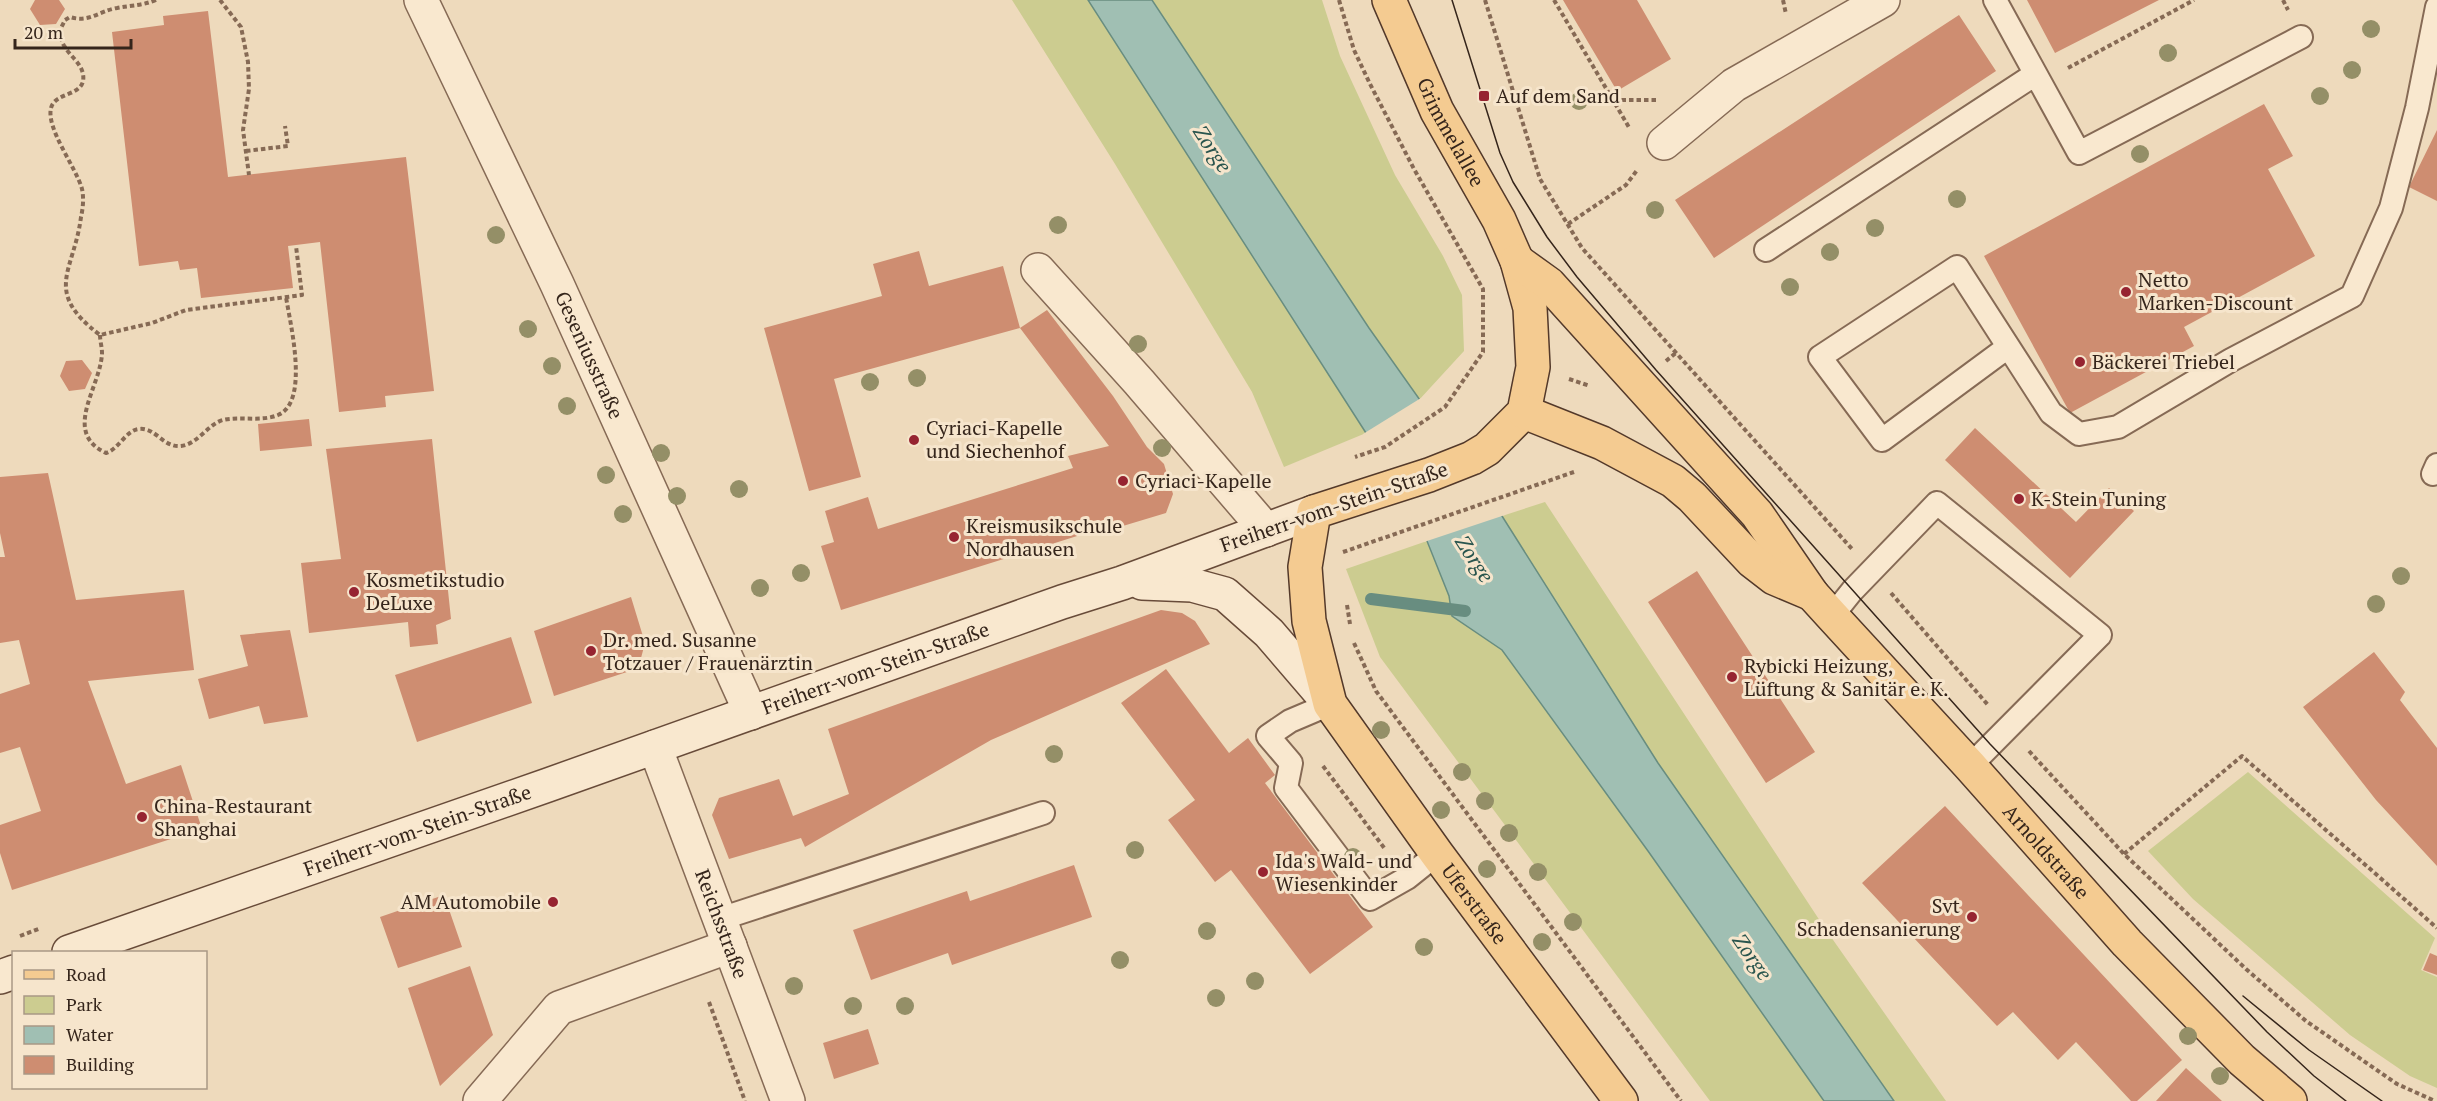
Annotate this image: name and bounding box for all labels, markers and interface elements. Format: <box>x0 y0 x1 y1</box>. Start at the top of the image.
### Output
scale bar <box>15 12 130 50</box>
text: 20 m <box>24 20 64 44</box>
street label: Grimmelallee <box>1411 73 1491 192</box>
place label: Auf dem Sand <box>1496 82 1620 109</box>
marker: Auf dem Sand <box>1477 89 1491 103</box>
water label: Zorge <box>1187 119 1239 178</box>
place label: Netto Marken-Discount <box>2138 266 2294 316</box>
marker: Netto Marken-Discount <box>2119 285 2133 299</box>
street label: Geseniusstraße <box>549 287 630 423</box>
place label: Bäckerei Triebel <box>2092 348 2235 375</box>
marker: Bäckerei Triebel <box>2073 355 2087 369</box>
place label: Cyriaci-Kapelle und Siechenhof <box>926 414 1066 464</box>
marker: Cyriaci-Kapelle und Siechenhof <box>907 433 921 447</box>
street label: Freiherr-vom-Stein-Straße <box>1216 455 1451 558</box>
place label: Cyriaci-Kapelle <box>1135 467 1272 494</box>
marker: Cyriaci-Kapelle <box>1116 474 1130 488</box>
place label: K-Stein Tuning <box>2031 485 2166 512</box>
marker: K-Stein Tuning <box>2012 492 2026 506</box>
place label: Kreismusikschule Nordhausen <box>966 512 1122 562</box>
water label: Zorge <box>1449 529 1501 588</box>
marker: Kreismusikschule Nordhausen <box>947 530 961 544</box>
place label: Kosmetikstudio DeLuxe <box>366 566 505 616</box>
marker: Kosmetikstudio DeLuxe <box>347 585 361 599</box>
street label: Freiherr-vom-Stein-Straße <box>758 615 993 721</box>
place label: Dr. med. Susanne Totzauer / Frauenärztin <box>603 626 813 676</box>
marker: Dr. med. Susanne Totzauer / Frauenärztin <box>584 644 598 658</box>
place label: Rybicki Heizung, Lüftung & Sanitär e. K. <box>1744 652 1948 702</box>
marker: Rybicki Heizung, Lüftung & Sanitär e. K. <box>1725 670 1739 684</box>
street label: Freiherr-vom-Stein-Straße <box>300 778 535 882</box>
place label: China-Restaurant Shanghai <box>154 792 313 842</box>
street label: Arnoldstraße <box>1997 798 2096 905</box>
marker: China-Restaurant Shanghai <box>135 810 149 824</box>
place label: Ida's Wald- und Wiesenkinder <box>1275 847 1412 897</box>
street label: Uferstraße <box>1436 858 1514 950</box>
street label: Reichsstraße <box>689 865 755 982</box>
marker: Ida's Wald- und Wiesenkinder <box>1256 865 1270 879</box>
place label: AM Automobile <box>401 888 541 915</box>
place label: Svt Schadensanierung <box>1797 892 1961 942</box>
marker: AM Automobile <box>546 895 560 909</box>
marker: Svt Schadensanierung <box>1965 910 1979 924</box>
water label: Zorge <box>1727 927 1779 986</box>
legend <box>12 951 207 1089</box>
text: Road <box>66 962 106 986</box>
text: Park <box>66 992 103 1016</box>
text: Water <box>66 1022 113 1046</box>
text: Building <box>66 1052 134 1076</box>

